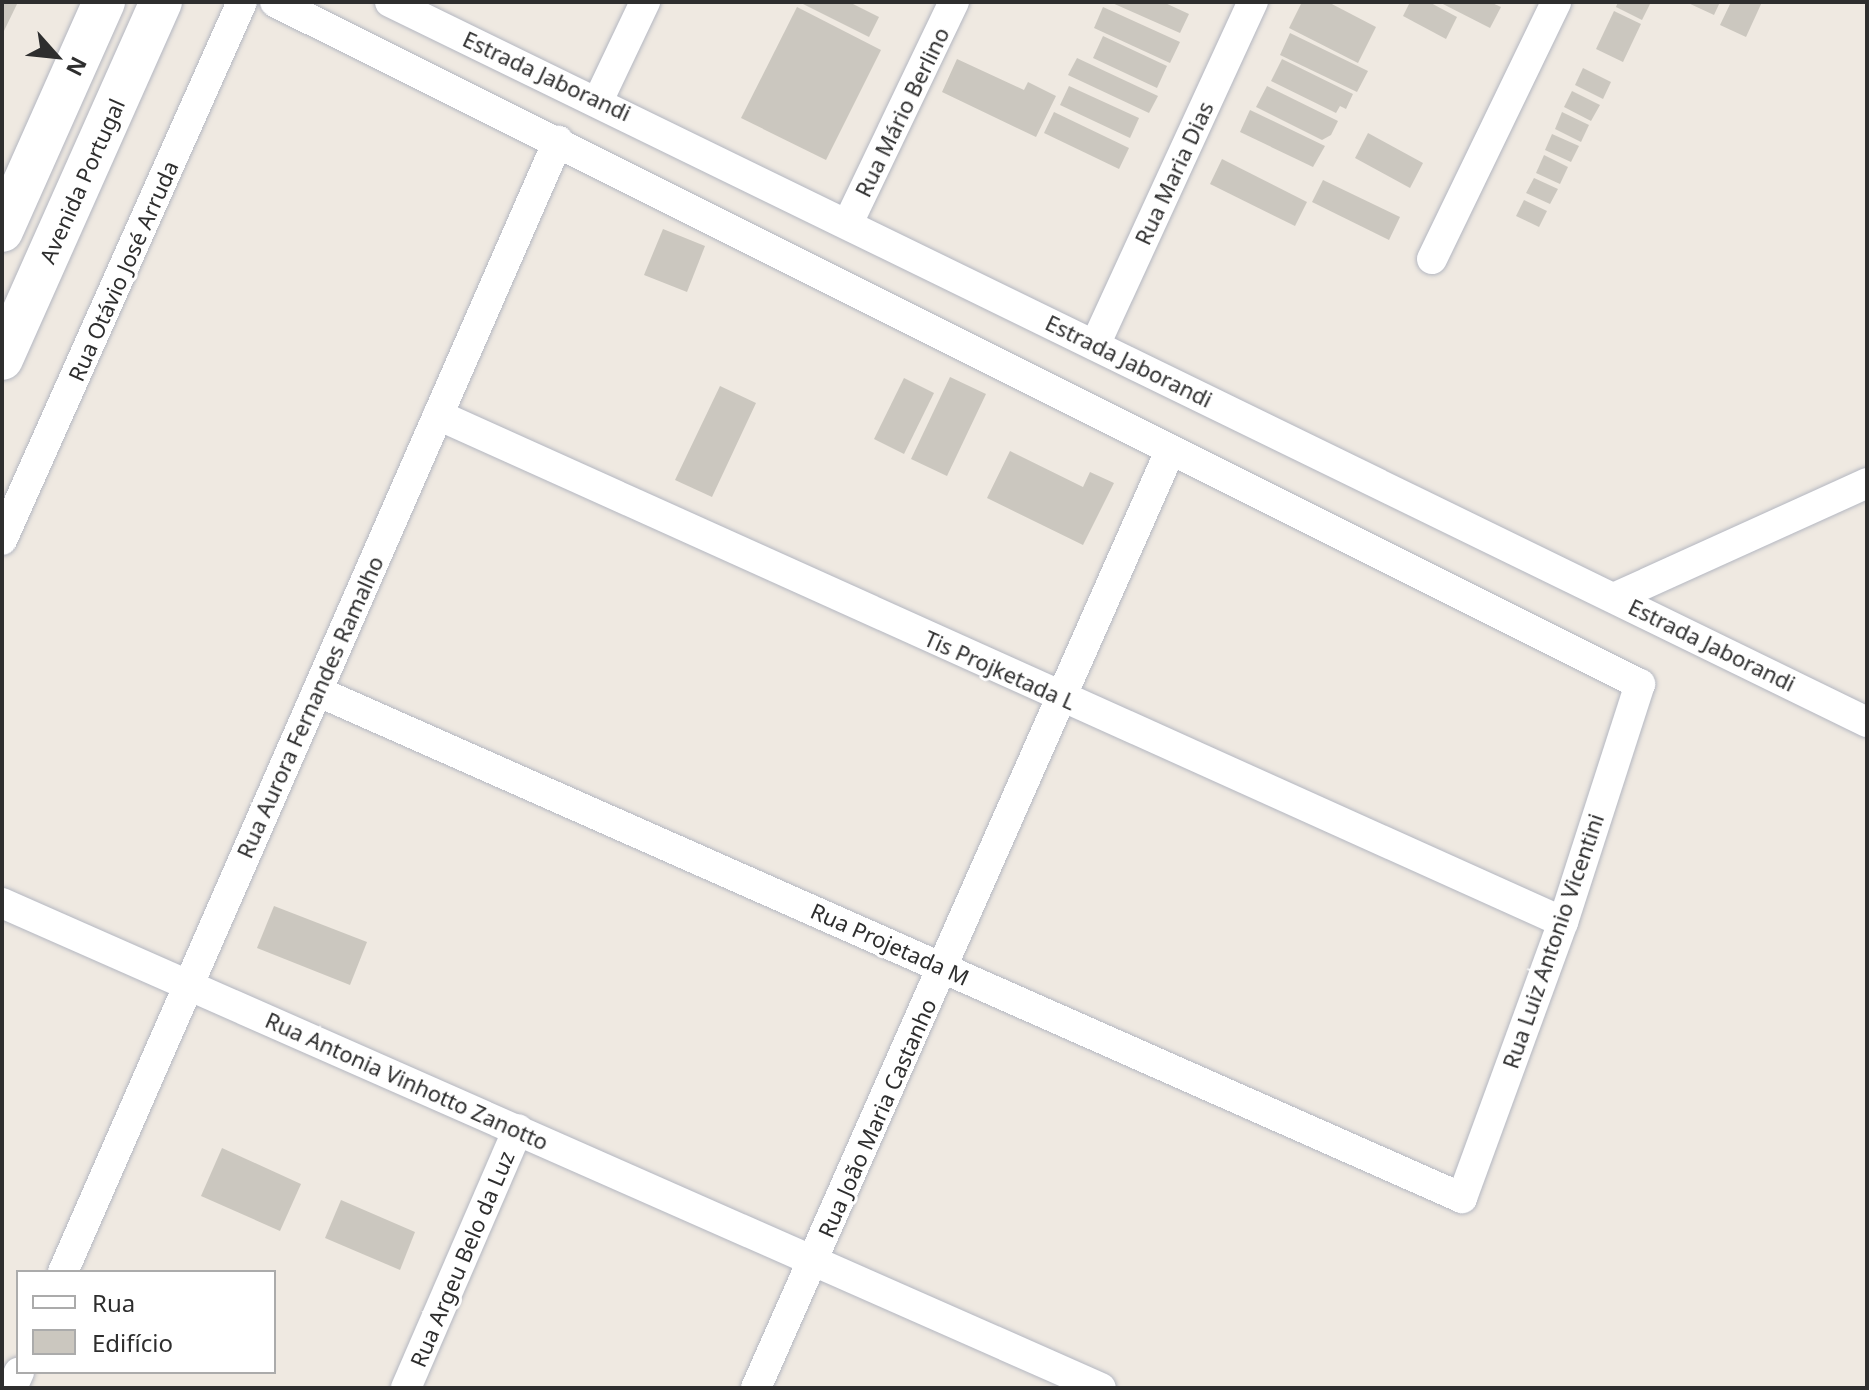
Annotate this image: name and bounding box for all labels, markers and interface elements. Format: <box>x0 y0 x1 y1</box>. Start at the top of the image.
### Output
north arrow <box>16 16 96 96</box>
street label: Rua Mário Berlino <box>849 23 955 201</box>
street label: Estrada Jaborandi <box>459 26 635 126</box>
text: N <box>60 52 95 82</box>
street label: Avenida Portugal <box>34 95 130 267</box>
street label: Rua Maria Dias <box>1129 97 1219 249</box>
street label: Rua Otávio José Arruda <box>62 157 184 385</box>
street label: Estrada Jaborandi <box>1041 309 1217 413</box>
street label: Rua Aurora Fernandes Ramalho <box>231 552 389 862</box>
street label: Estrada Jaborandi <box>1624 593 1800 697</box>
street label: Tis Projketada L <box>920 625 1080 715</box>
street label: Rua Luiz Antonio Vicentini <box>1497 810 1609 1072</box>
street label: Rua Projetada M <box>807 897 973 991</box>
street label: Rua João Maria Castanho <box>812 994 942 1242</box>
street label: Rua Antonia Vinhotto Zanotto <box>261 1007 553 1155</box>
street label: Rua Argeu Belo da Luz <box>405 1147 519 1371</box>
legend <box>16 1270 276 1374</box>
text: Rua <box>92 1286 135 1319</box>
text: Edifício <box>92 1326 173 1359</box>

